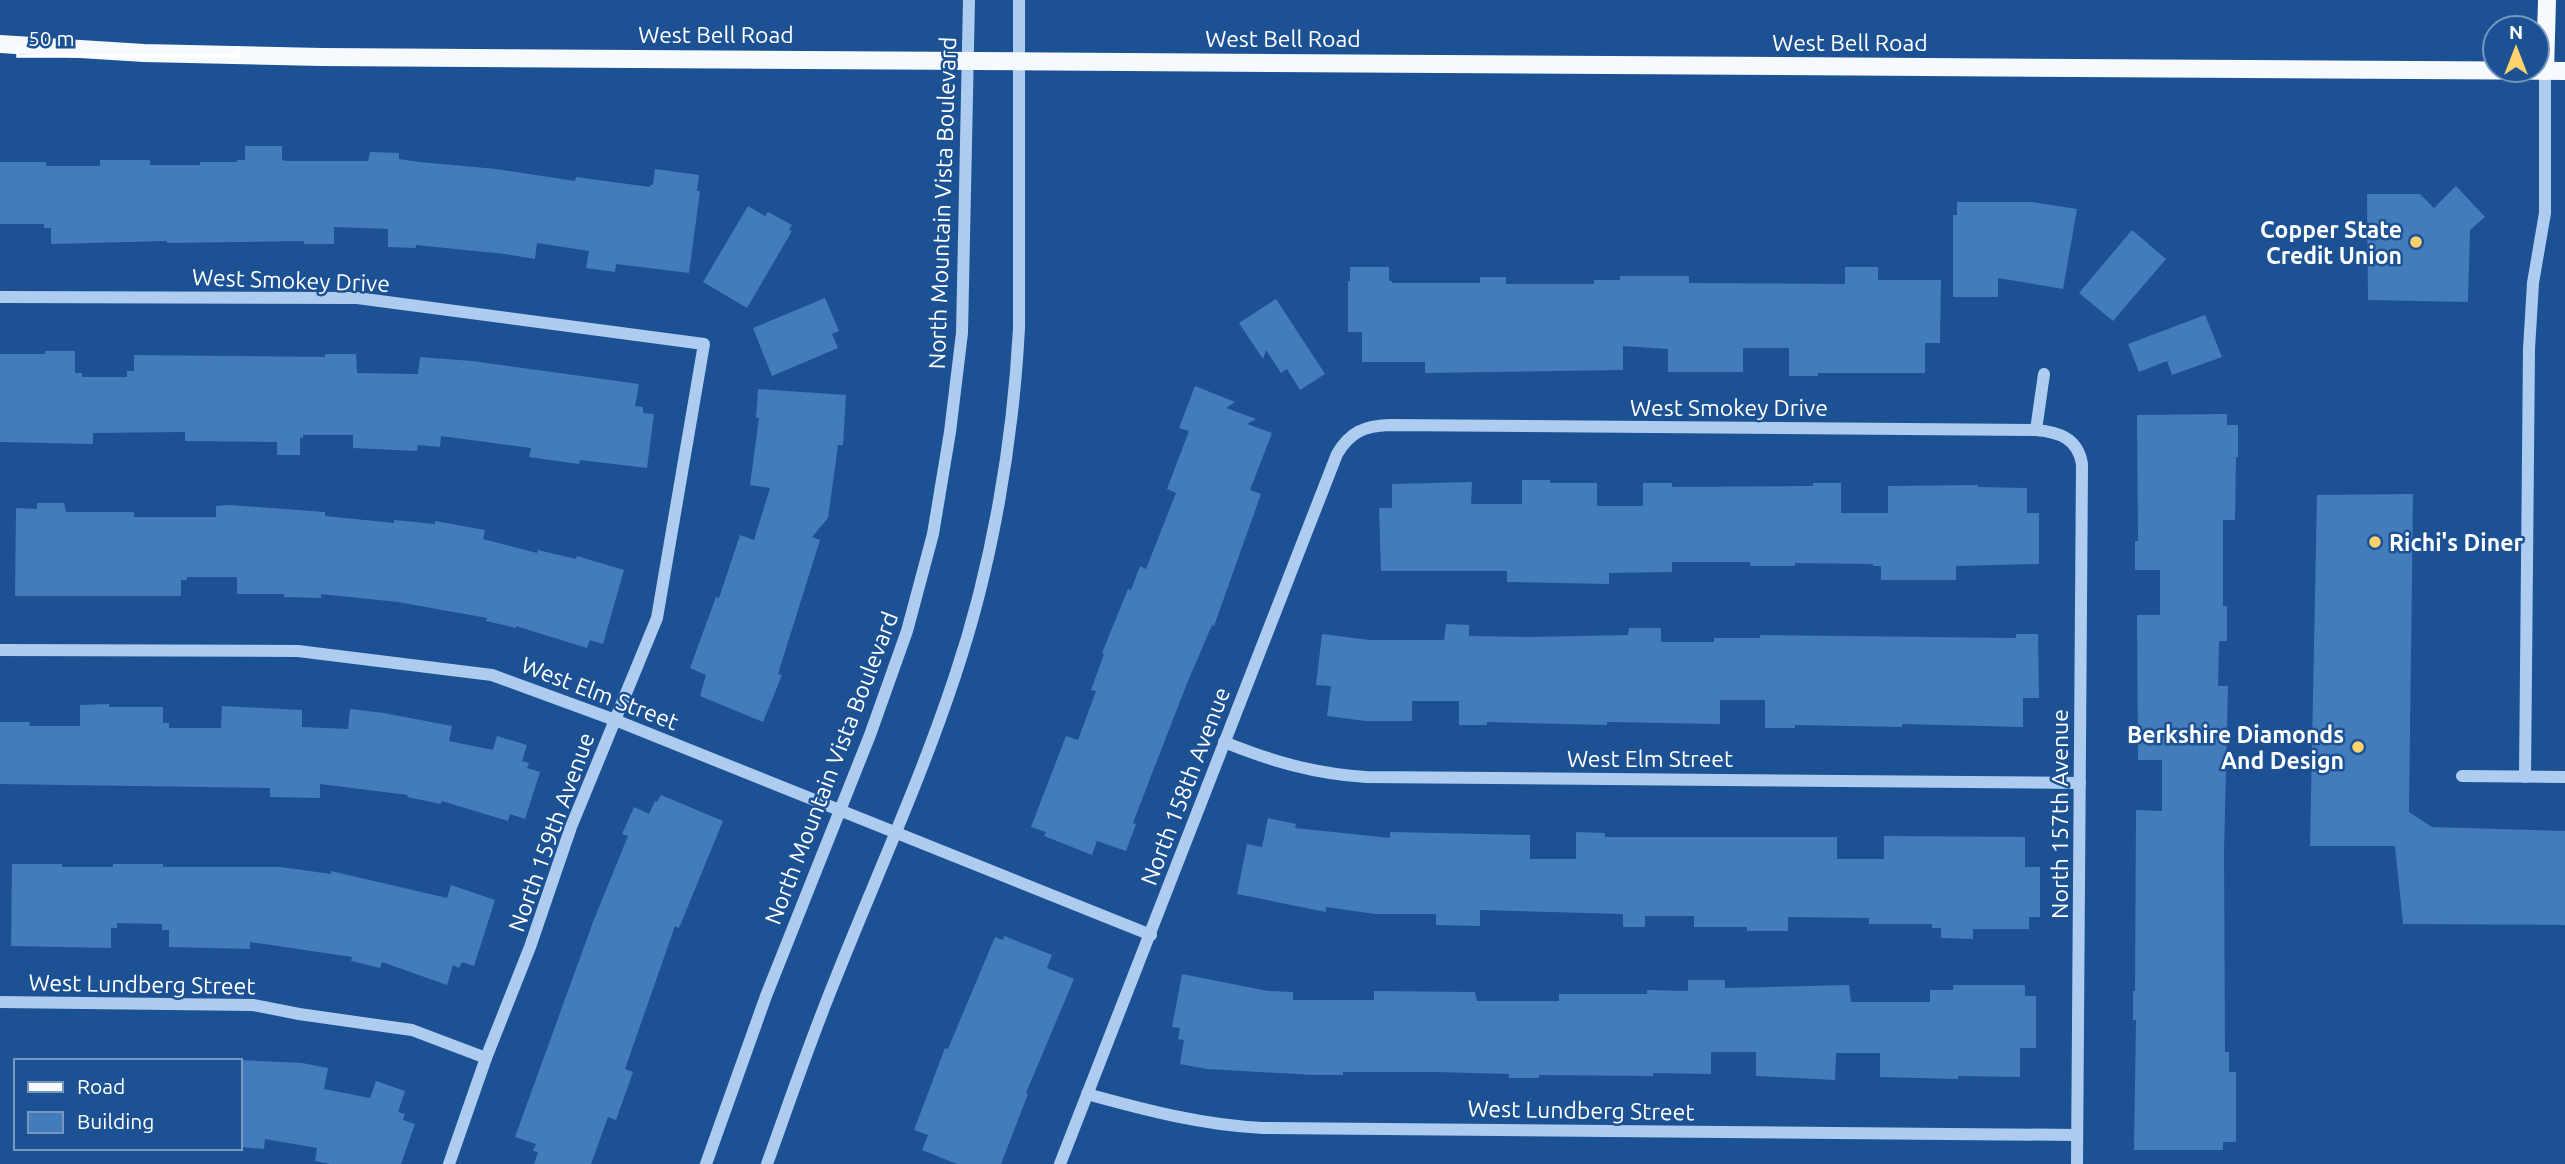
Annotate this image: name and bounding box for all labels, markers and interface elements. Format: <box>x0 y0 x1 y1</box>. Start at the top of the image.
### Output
scale bar <box>18 14 238 58</box>
north arrow <box>2481 14 2551 84</box>
text: N <box>2509 21 2523 43</box>
street label: West Bell Road <box>638 22 794 47</box>
text: 50 m <box>28 26 75 50</box>
street label: West Bell Road <box>1205 26 1361 51</box>
street label: West Bell Road <box>1772 30 1928 55</box>
street label: North Mountain Vista Boulevard <box>924 36 960 370</box>
place label: Copper State Credit Union <box>2260 217 2402 268</box>
marker: Copper State Credit Union <box>2408 234 2424 250</box>
street label: West Smokey Drive <box>192 264 390 296</box>
street label: West Smokey Drive <box>1630 395 1828 420</box>
place label: Richi's Diner <box>2389 530 2523 555</box>
marker: Richi's Diner <box>2367 534 2383 550</box>
street label: North Mountain Vista Boulevard <box>760 608 902 928</box>
street label: West Elm Street <box>518 652 682 734</box>
street label: North 158th Avenue <box>1136 684 1234 888</box>
street label: North 157th Avenue <box>2047 709 2072 919</box>
place label: Berkshire Diamonds And Design <box>2127 722 2344 773</box>
street label: North 159th Avenue <box>503 729 599 935</box>
marker: Berkshire Diamonds And Design <box>2350 739 2366 755</box>
street label: West Elm Street <box>1567 746 1733 771</box>
street label: West Lundberg Street <box>28 970 256 998</box>
legend <box>14 1059 242 1150</box>
text: Road <box>77 1074 125 1098</box>
street label: West Lundberg Street <box>1467 1096 1695 1124</box>
text: Building <box>77 1109 154 1133</box>

